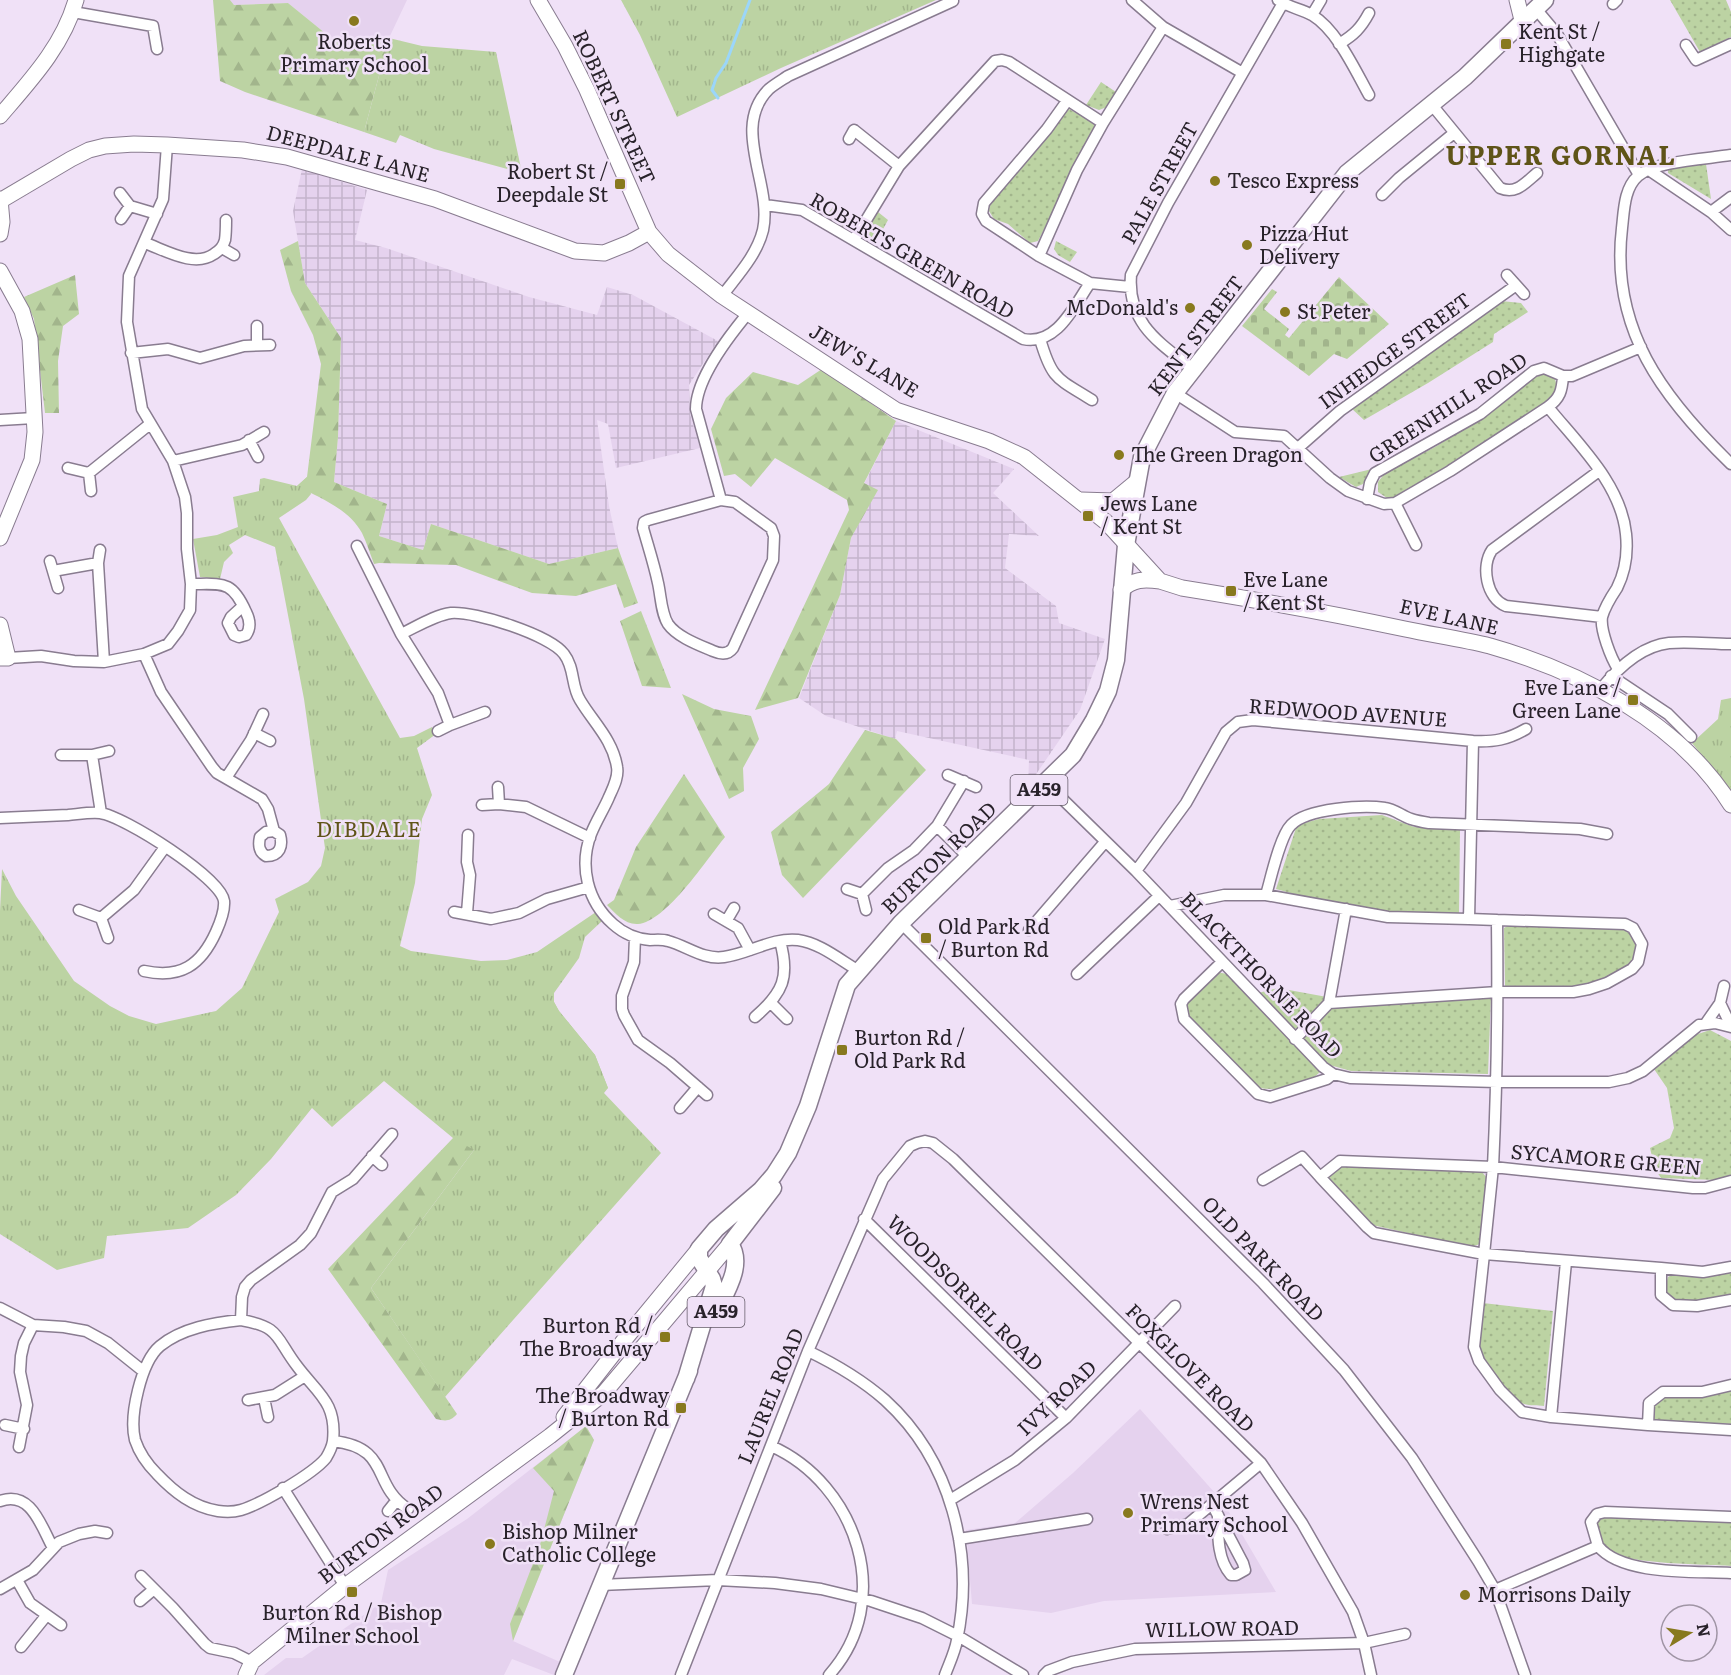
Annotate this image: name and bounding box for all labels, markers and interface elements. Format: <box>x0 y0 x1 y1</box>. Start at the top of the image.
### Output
marker: Roberts Primary School <box>347 14 361 28</box>
place label: Kent St / Highgate <box>1518 15 1605 68</box>
street label: ROBERT STREET <box>567 24 665 188</box>
place label: Roberts Primary School <box>280 25 428 78</box>
marker: Kent St / Highgate <box>1499 37 1513 51</box>
street label: DEEPDALE LANE <box>263 116 434 188</box>
street label: PALE STREET <box>1112 116 1204 249</box>
district label: UPPER GORNAL <box>1445 134 1677 173</box>
place label: Robert St / Deepdale St <box>496 155 608 208</box>
place label: Tesco Express <box>1227 164 1359 194</box>
marker: Tesco Express <box>1208 174 1222 188</box>
marker: Robert St / Deepdale St <box>613 177 627 191</box>
street label: ROBERTS GREEN ROAD <box>805 183 1021 325</box>
place label: Pizza Hut Delivery <box>1259 217 1348 270</box>
marker: Pizza Hut Delivery <box>1240 238 1254 252</box>
street label: KENT STREET <box>1139 268 1250 401</box>
street label: INHEDGE STREET <box>1311 284 1476 415</box>
place label: McDonald's <box>1066 291 1178 321</box>
place label: St Peter <box>1297 295 1371 325</box>
marker: McDonald's <box>1183 301 1197 315</box>
marker: St Peter <box>1278 305 1292 319</box>
street label: JEW'S LANE <box>804 315 926 404</box>
street label: GREENHILL ROAD <box>1362 344 1532 469</box>
place label: The Green Dragon <box>1131 438 1303 468</box>
marker: The Green Dragon <box>1112 448 1126 462</box>
place label: Jews Lane / Kent St <box>1100 487 1197 540</box>
marker: Jews Lane / Kent St <box>1081 509 1095 523</box>
place label: Eve Lane / Kent St <box>1243 563 1328 616</box>
marker: Eve Lane / Kent St <box>1224 584 1238 598</box>
street label: EVE LANE <box>1397 589 1502 641</box>
place label: Eve Lane / Green Lane <box>1512 671 1621 724</box>
street label: REDWOOD AVENUE <box>1248 689 1448 733</box>
marker: Eve Lane / Green Lane <box>1626 693 1640 707</box>
road number: A459 <box>1010 775 1068 805</box>
street label: BURTON ROAD <box>873 793 1002 920</box>
district label: DIBDALE <box>316 812 422 843</box>
street label: BLACKTHORNE ROAD <box>1175 884 1350 1064</box>
place label: Old Park Rd / Burton Rd <box>938 910 1050 963</box>
marker: Old Park Rd / Burton Rd <box>919 931 933 945</box>
place label: Burton Rd / Old Park Rd <box>854 1021 966 1074</box>
marker: Burton Rd / Old Park Rd <box>835 1043 849 1057</box>
street label: SYCAMORE GREEN <box>1510 1135 1703 1181</box>
street label: OLD PARK ROAD <box>1197 1188 1332 1327</box>
street label: WOODSORREL ROAD <box>881 1206 1052 1377</box>
street label: FOXGLOVE ROAD <box>1120 1295 1263 1438</box>
road number: A459 <box>688 1297 744 1327</box>
place label: Burton Rd / The Broadway <box>519 1309 653 1362</box>
street label: LAUREL ROAD <box>728 1323 810 1468</box>
marker: Burton Rd / The Broadway <box>658 1330 672 1344</box>
street label: IVY ROAD <box>1009 1352 1102 1441</box>
place label: The Broadway / Burton Rd <box>535 1379 669 1432</box>
marker: The Broadway / Burton Rd <box>674 1401 688 1415</box>
street label: BURTON ROAD <box>311 1475 449 1590</box>
place label: Wrens Nest Primary School <box>1140 1485 1288 1538</box>
marker: Wrens Nest Primary School <box>1121 1506 1135 1520</box>
place label: Bishop Milner Catholic College <box>502 1515 656 1568</box>
marker: Bishop Milner Catholic College <box>483 1537 497 1551</box>
place label: Morrisons Daily <box>1477 1578 1631 1608</box>
marker: Burton Rd / Bishop Milner School <box>345 1585 359 1599</box>
marker: Morrisons Daily <box>1458 1588 1472 1602</box>
place label: Burton Rd / Bishop Milner School <box>262 1596 442 1649</box>
north arrow <box>1659 1603 1719 1663</box>
street label: WILLOW ROAD <box>1145 1611 1299 1643</box>
text: N <box>1692 1621 1718 1639</box>

